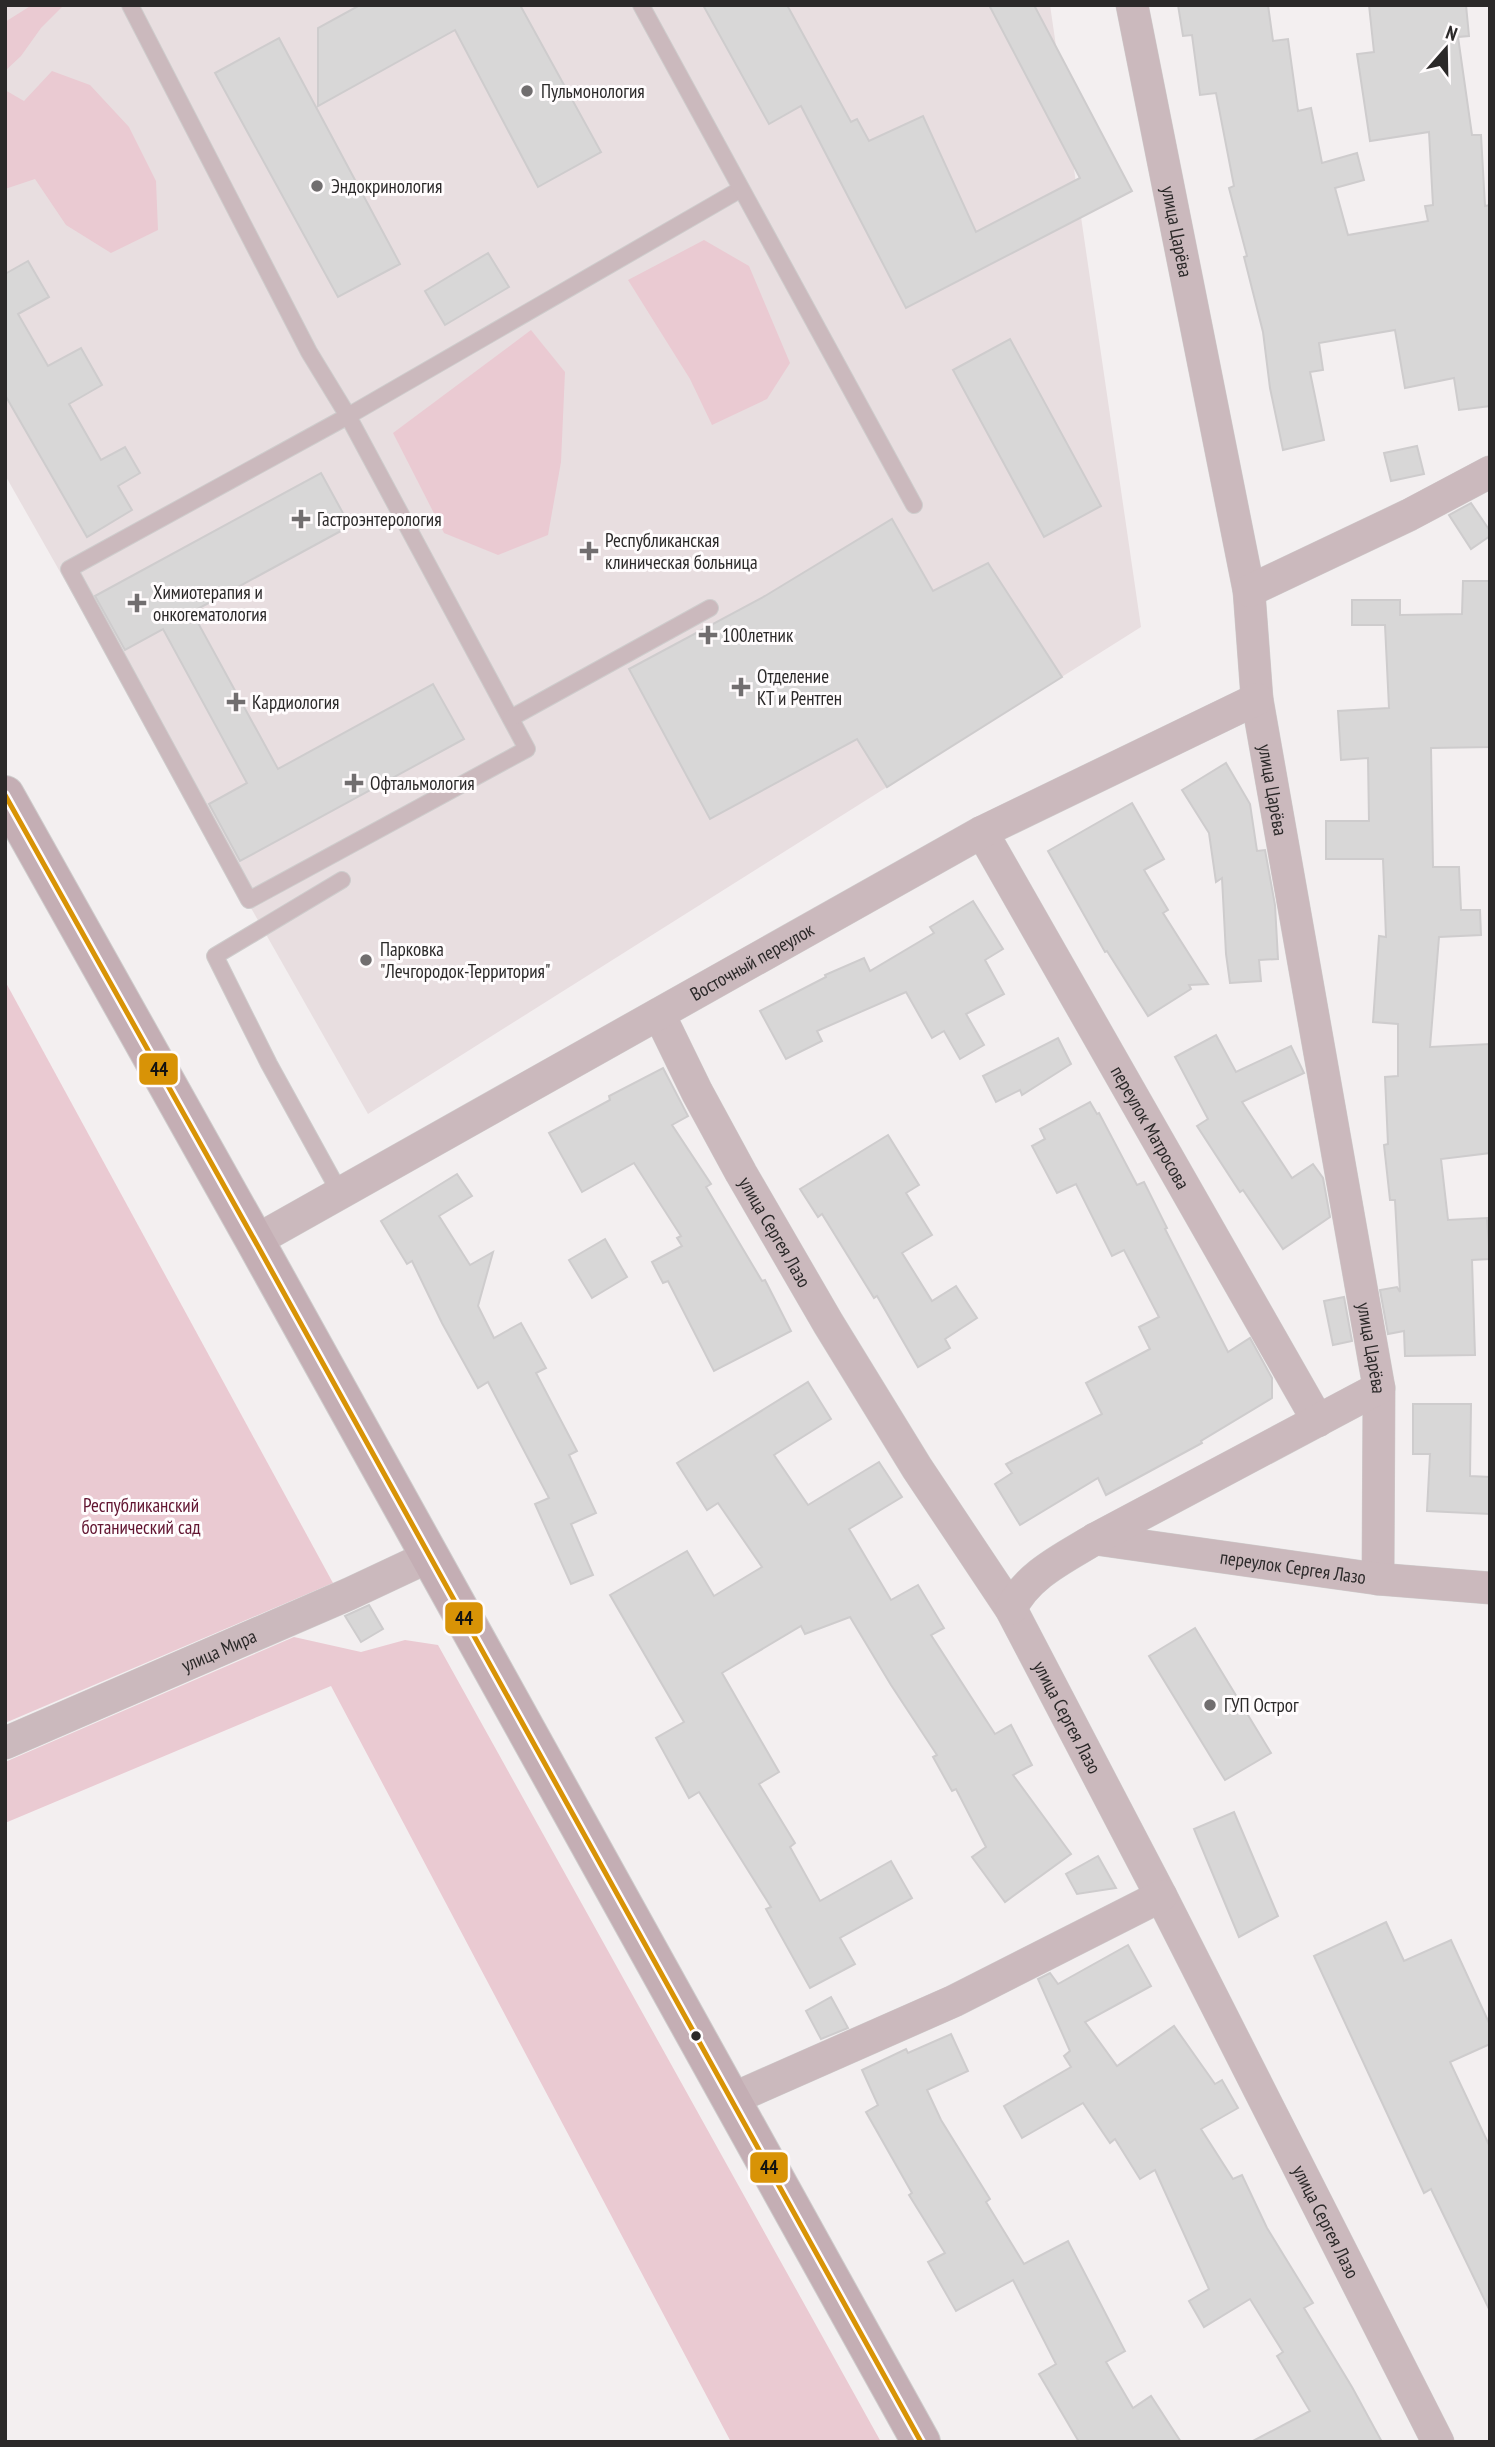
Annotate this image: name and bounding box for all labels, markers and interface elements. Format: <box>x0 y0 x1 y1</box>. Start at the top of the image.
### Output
north arrow <box>1411 14 1481 84</box>
text: N <box>1443 20 1461 46</box>
place label: Пульмонология <box>541 79 645 103</box>
marker: Пульмонология <box>519 83 535 99</box>
place label: Эндокринология <box>331 174 442 198</box>
marker: Эндокринология <box>309 178 325 194</box>
street label: улица Царёва <box>1156 184 1198 279</box>
place label: Гастроэнтерология <box>317 507 442 531</box>
marker: Гастроэнтерология <box>291 509 311 529</box>
place label: Республиканская клиническая больница <box>605 528 758 574</box>
marker: Республиканская клиническая больница <box>579 541 599 561</box>
place label: Химиотерапия и онкогематология <box>153 580 267 626</box>
marker: Химиотерапия и онкогематология <box>127 593 147 613</box>
place label: 100летник <box>722 623 794 647</box>
marker: 100летник <box>700 627 716 643</box>
place label: Отделение КТ и Рентген <box>757 664 842 710</box>
marker: Отделение КТ и Рентген <box>731 677 751 697</box>
place label: Кардиология <box>252 690 339 714</box>
marker: Кардиология <box>226 692 246 712</box>
street label: улица Царёва <box>1253 742 1293 837</box>
place label: Офтальмология <box>370 771 475 795</box>
marker: Офтальмология <box>344 773 364 793</box>
street label: Восточный переулок <box>686 917 819 1006</box>
place label: Парковка "Лечгородок-Территория" <box>380 937 550 983</box>
marker: Парковка "Лечгородок-Территория" <box>358 952 374 968</box>
line badge: 44 <box>138 1052 179 1086</box>
text: 44 <box>150 1057 168 1081</box>
street label: переулок Матросова <box>1106 1061 1195 1193</box>
street label: улица Сергея Лазо <box>734 1172 817 1292</box>
street label: улица Царёва <box>1352 1300 1391 1394</box>
park label: Республиканский ботанический сад <box>81 1493 201 1539</box>
street label: переулок Сергея Лазо <box>1219 1545 1368 1589</box>
line badge: 44 <box>444 1601 484 1635</box>
text: 44 <box>455 1606 473 1630</box>
street label: улица Мира <box>178 1624 260 1677</box>
street label: улица Сергея Лазо <box>1028 1657 1107 1778</box>
place label: ГУП Острог <box>1224 1693 1299 1717</box>
marker: ГУП Острог <box>1202 1697 1218 1713</box>
unlabelled marker <box>689 2029 703 2043</box>
line badge: 44 <box>749 2151 789 2184</box>
text: 44 <box>760 2155 778 2179</box>
street label: улица Сергея Лазо <box>1287 2161 1365 2282</box>

